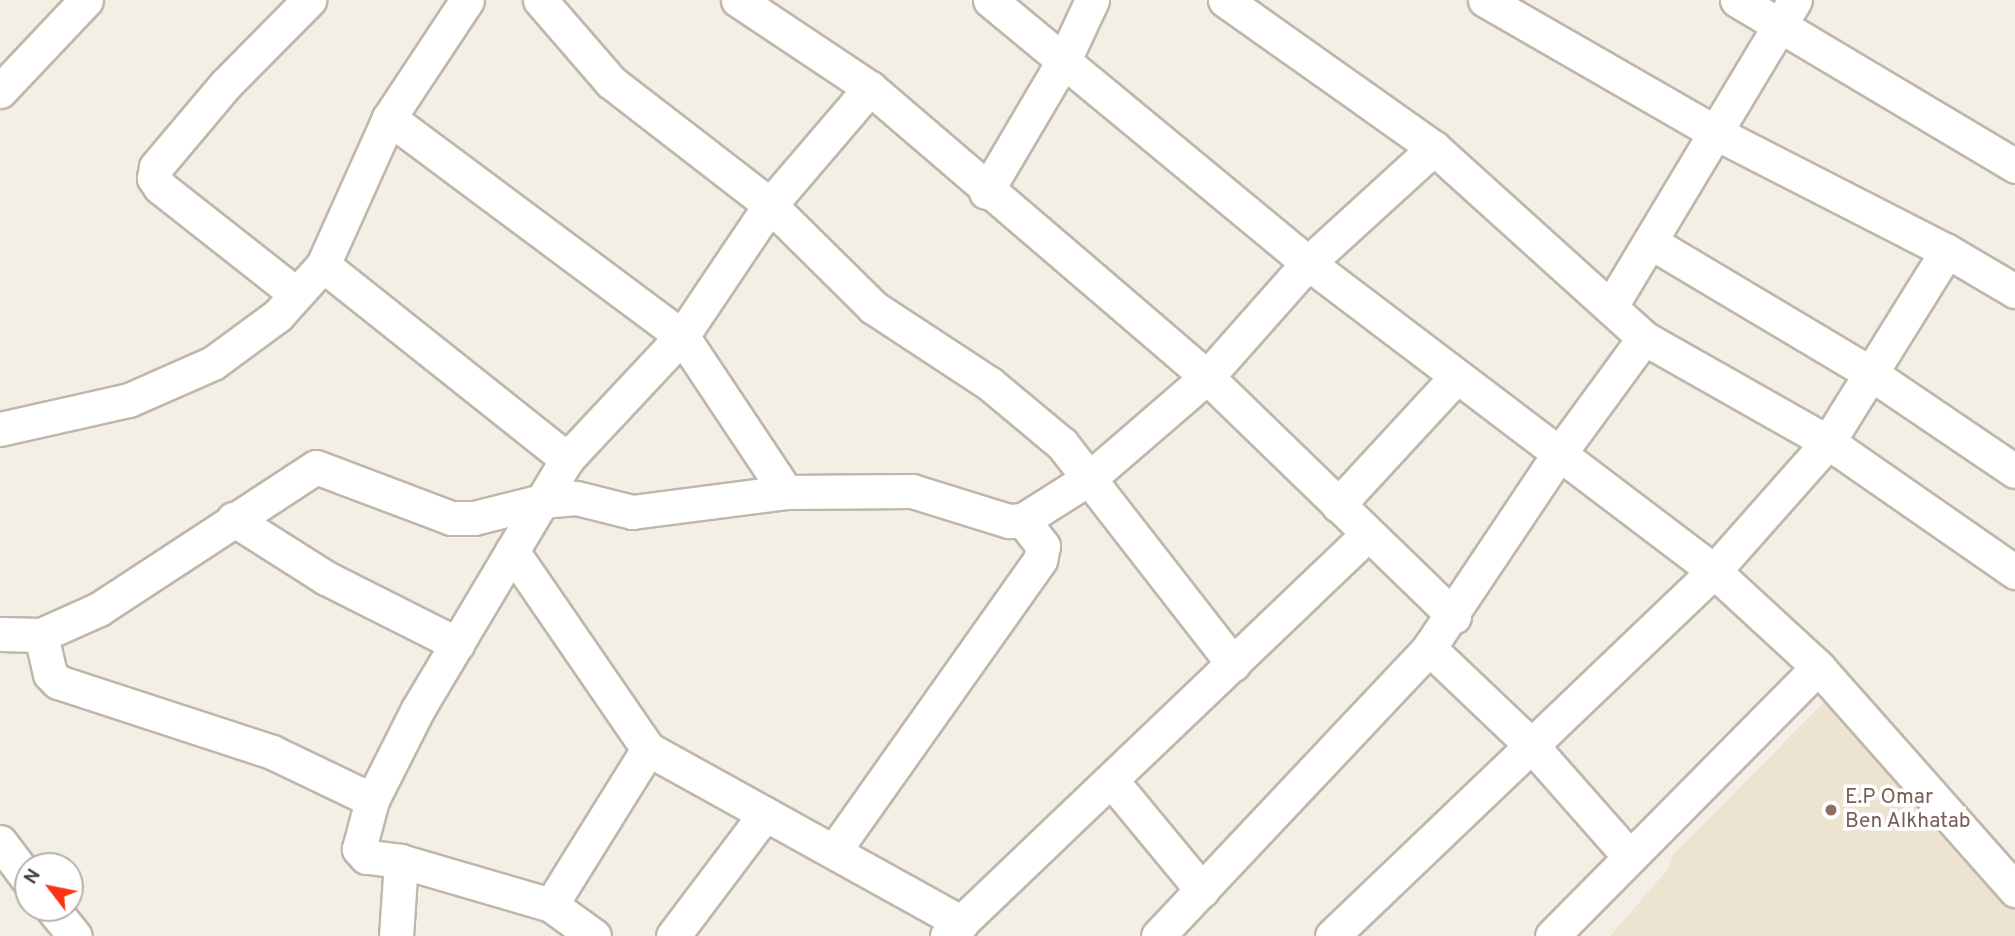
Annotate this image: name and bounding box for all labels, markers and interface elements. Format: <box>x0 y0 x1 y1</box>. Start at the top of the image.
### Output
place label: E.P Omar Ben Alkhatab <box>1845 785 1971 835</box>
marker: E.P Omar Ben Alkhatab <box>1823 802 1839 818</box>
north arrow <box>14 852 84 922</box>
text: N <box>19 865 47 889</box>

